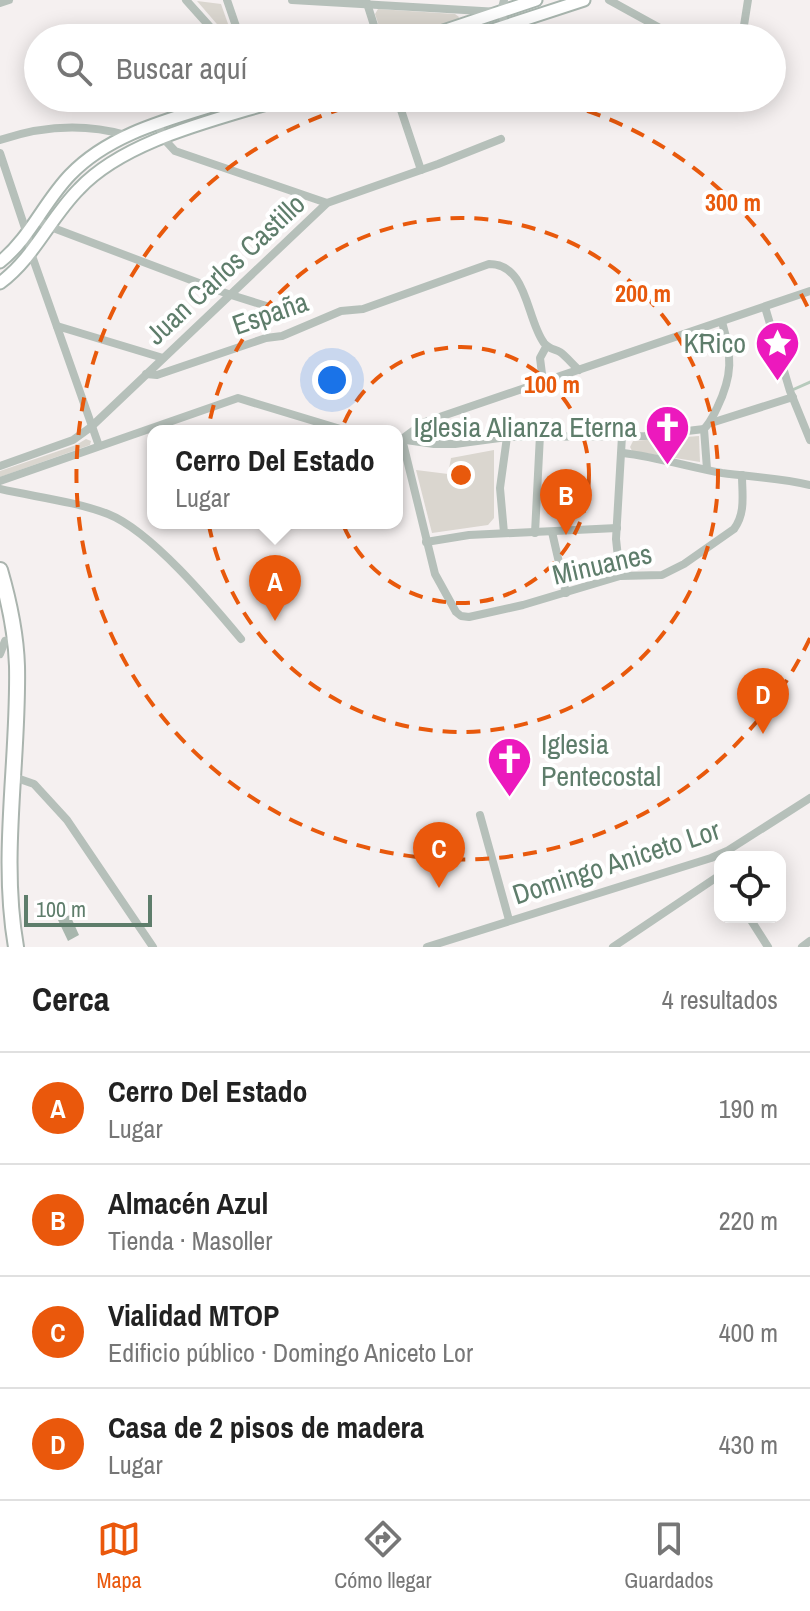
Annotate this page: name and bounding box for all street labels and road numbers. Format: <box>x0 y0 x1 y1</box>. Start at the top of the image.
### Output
street label: Juan Carlos Castillo <box>137 185 313 353</box>
street label: España <box>227 282 313 344</box>
street label: Minuanes <box>549 534 655 594</box>
street label: Domingo Aniceto Lor <box>508 810 725 913</box>

